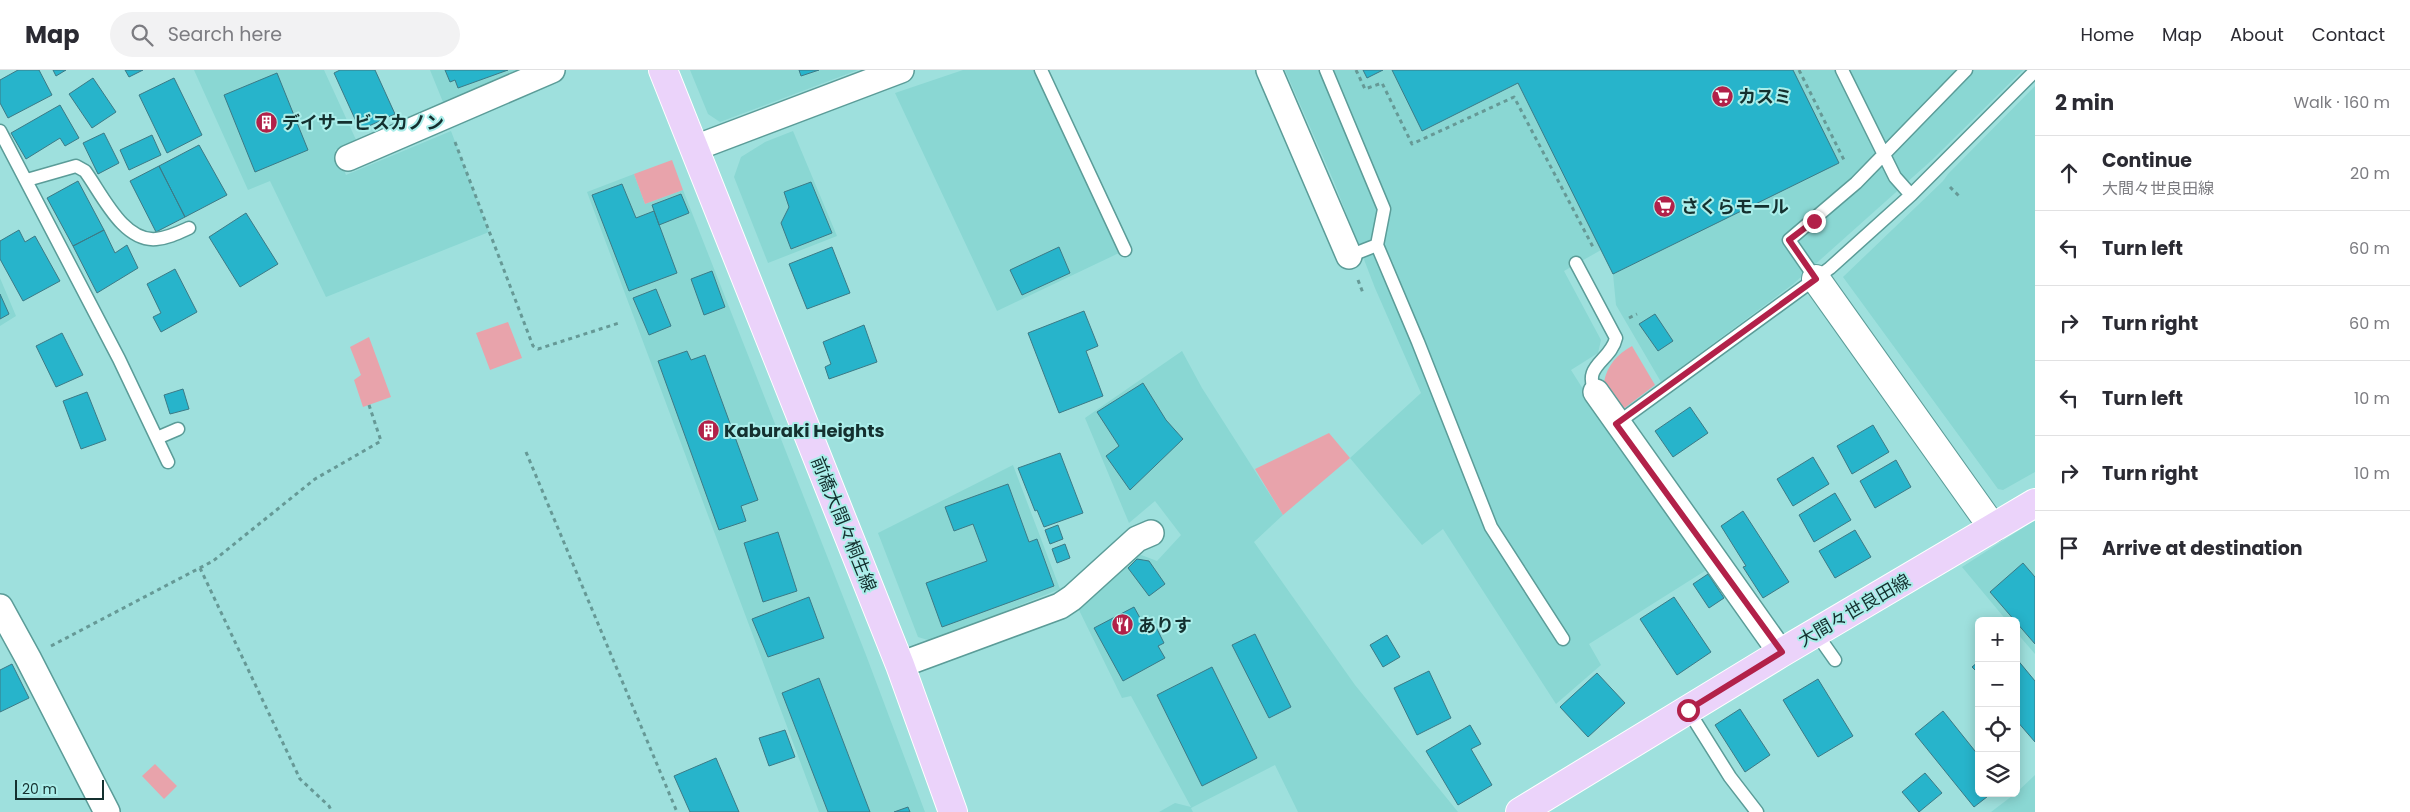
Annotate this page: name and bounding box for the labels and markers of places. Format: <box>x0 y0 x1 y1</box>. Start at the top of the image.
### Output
supermarket icon: カスミ <box>1710 84 1734 108</box>
place label: カスミ <box>1738 84 1792 109</box>
building icon: デイサービスカノン <box>254 110 278 134</box>
place label: デイサービスカノン <box>282 110 444 135</box>
supermarket icon: さくらモール <box>1653 194 1677 218</box>
place label: さくらモール <box>1681 194 1789 219</box>
building icon: Kaburaki Heights <box>696 418 720 442</box>
place label: Kaburaki Heights <box>724 418 885 443</box>
restaurant icon: ありす <box>1110 613 1134 637</box>
place label: ありす <box>1138 613 1192 638</box>

